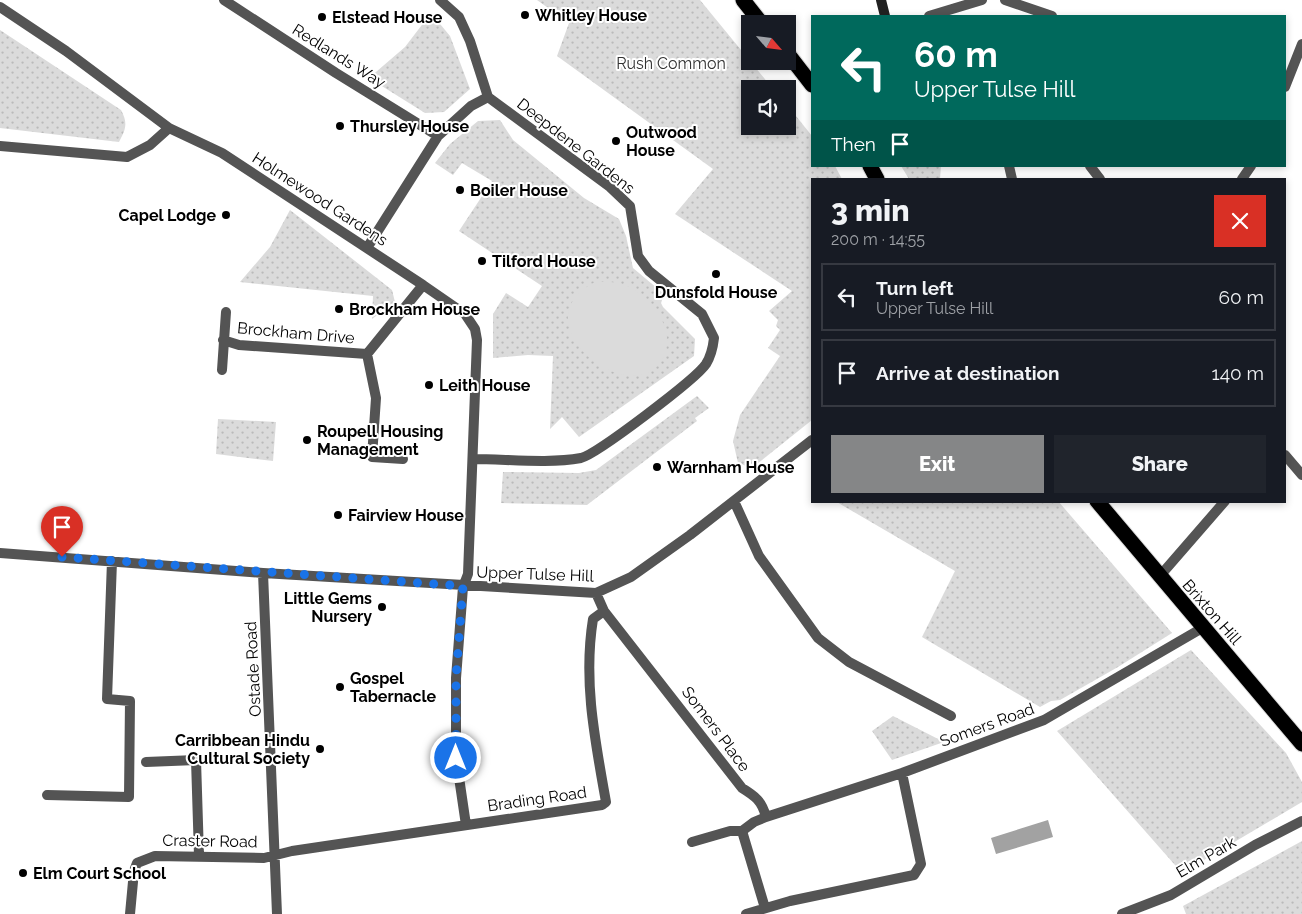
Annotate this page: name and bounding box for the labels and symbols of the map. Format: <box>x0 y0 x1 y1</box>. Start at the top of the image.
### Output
place label: Whitley House <box>535 6 648 25</box>
place label: Elstead House <box>332 8 443 27</box>
marker: Whitley House <box>519 9 531 21</box>
marker: Elstead House <box>316 11 328 23</box>
north arrow <box>741 15 796 70</box>
street label: Redlands Way <box>289 20 389 92</box>
park label: Rush Common <box>616 54 726 73</box>
street label: Deepdene Gardens <box>513 94 639 198</box>
place label: Thursley House <box>350 117 469 136</box>
marker: Thursley House <box>334 120 346 132</box>
place label: Outwood House <box>626 123 697 160</box>
marker: Outwood House <box>610 135 622 147</box>
street label: Holmewood Gardens <box>249 148 391 250</box>
place label: Boiler House <box>470 181 568 200</box>
marker: Boiler House <box>454 184 466 196</box>
place label: Capel Lodge <box>119 206 216 225</box>
marker: Capel Lodge <box>220 209 232 221</box>
place label: Tilford House <box>492 252 596 271</box>
marker: Tilford House <box>476 255 488 267</box>
marker: Dunsfold House <box>710 268 722 280</box>
place label: Dunsfold House <box>655 283 778 302</box>
place label: Brockham House <box>349 300 480 319</box>
marker: Brockham House <box>333 303 345 315</box>
street label: Brockham Drive <box>236 318 356 348</box>
place label: Leith House <box>439 376 531 395</box>
marker: Leith House <box>423 379 435 391</box>
place label: Roupell Housing Management <box>317 422 443 459</box>
marker: Roupell Housing Management <box>301 434 313 446</box>
place label: Warnham House <box>667 458 795 477</box>
marker: Warnham House <box>651 461 663 473</box>
pin <box>41 506 83 557</box>
place label: Fairview House <box>348 506 464 525</box>
marker: Fairview House <box>332 509 344 521</box>
street label: Upper Tulse Hill <box>476 562 595 586</box>
street label: Brixton Hill <box>1179 576 1246 649</box>
place label: Little Gems Nursery <box>284 589 372 626</box>
marker: Little Gems Nursery <box>376 601 388 613</box>
street label: Ostade Road <box>241 621 265 717</box>
place label: Gospel Tabernacle <box>350 669 437 706</box>
marker: Gospel Tabernacle <box>334 681 346 693</box>
street label: Somers Place <box>678 683 754 775</box>
street label: Somers Road <box>937 699 1037 751</box>
place label: Carribbean Hindu Cultural Society <box>175 731 310 768</box>
position arrow <box>429 731 481 783</box>
marker: Carribbean Hindu Cultural Society <box>314 743 326 755</box>
street label: Brading Road <box>486 783 588 815</box>
street label: Craster Road <box>162 831 258 851</box>
street label: Elm Park <box>1173 832 1240 882</box>
place label: Elm Court School <box>33 864 167 883</box>
marker: Elm Court School <box>17 867 29 879</box>

